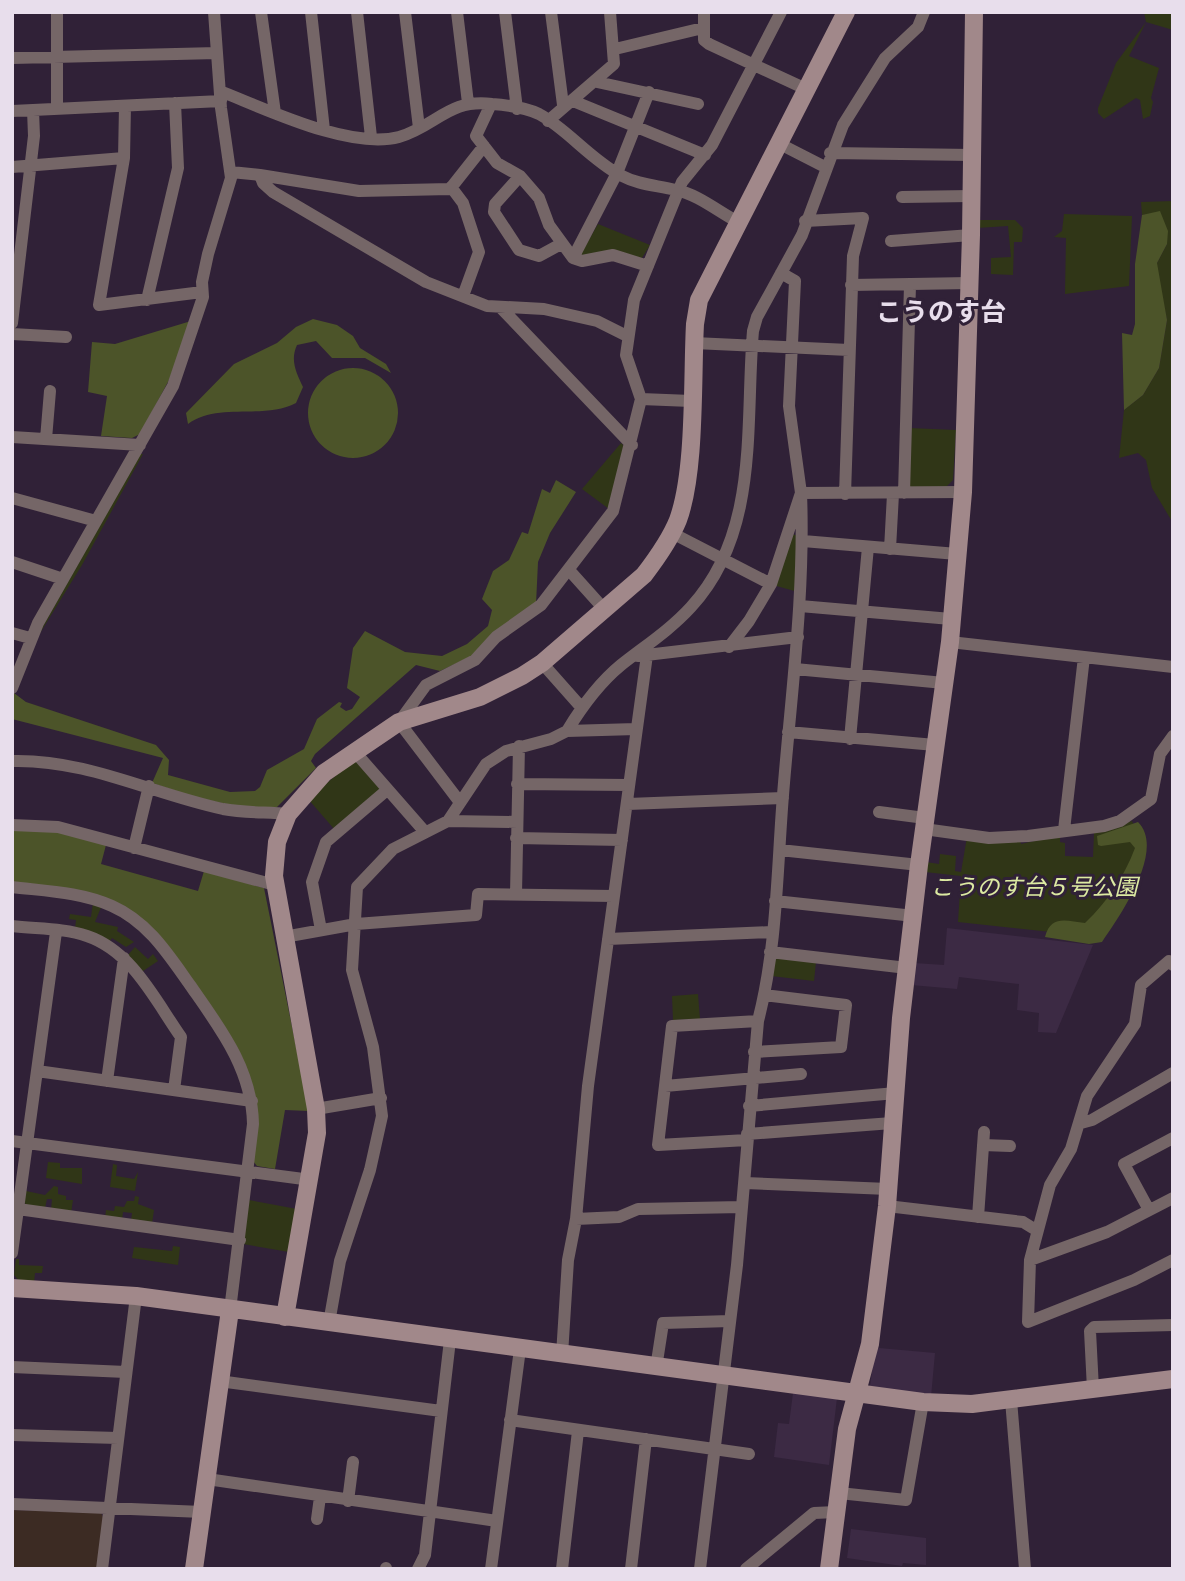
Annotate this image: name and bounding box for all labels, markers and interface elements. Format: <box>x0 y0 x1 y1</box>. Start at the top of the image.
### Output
district label: こうのす台 <box>876 293 1006 329</box>
park label: こうのす台５号公園 <box>931 870 1141 902</box>

